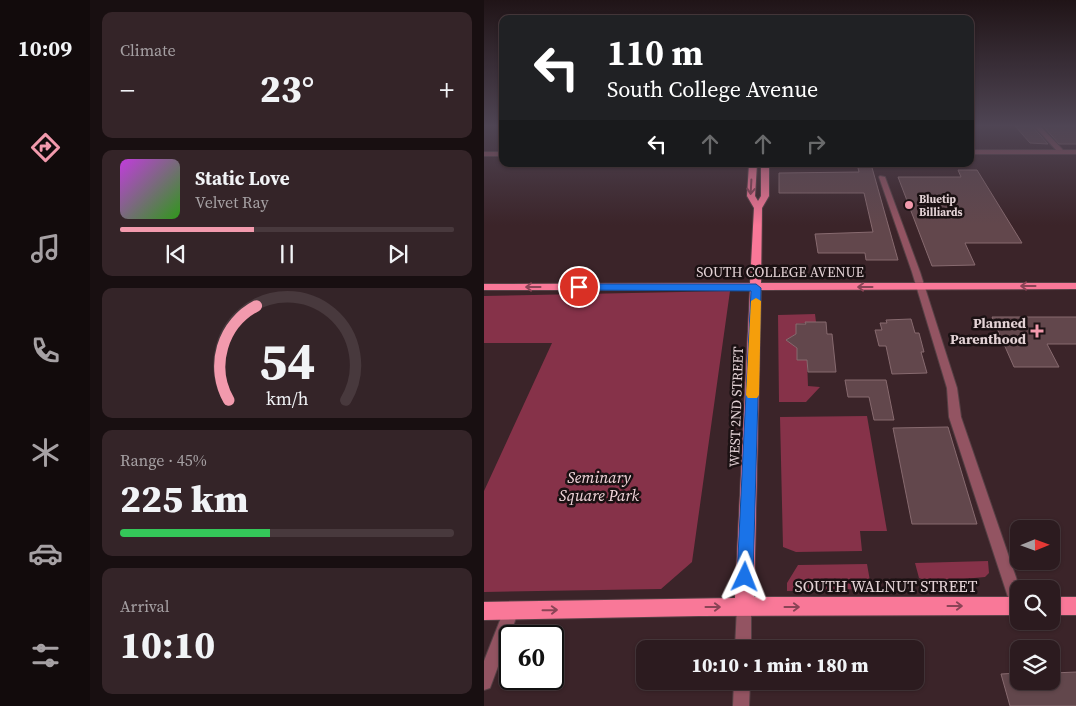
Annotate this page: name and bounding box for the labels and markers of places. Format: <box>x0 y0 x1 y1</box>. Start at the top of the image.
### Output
place label: Bluetip Billiards <box>919 192 963 220</box>
marker: Bluetip Billiards <box>903 199 915 211</box>
pin <box>558 266 600 308</box>
place label: Planned Parenthood <box>950 313 1027 349</box>
marker: Planned Parenthood <box>1030 324 1044 338</box>

